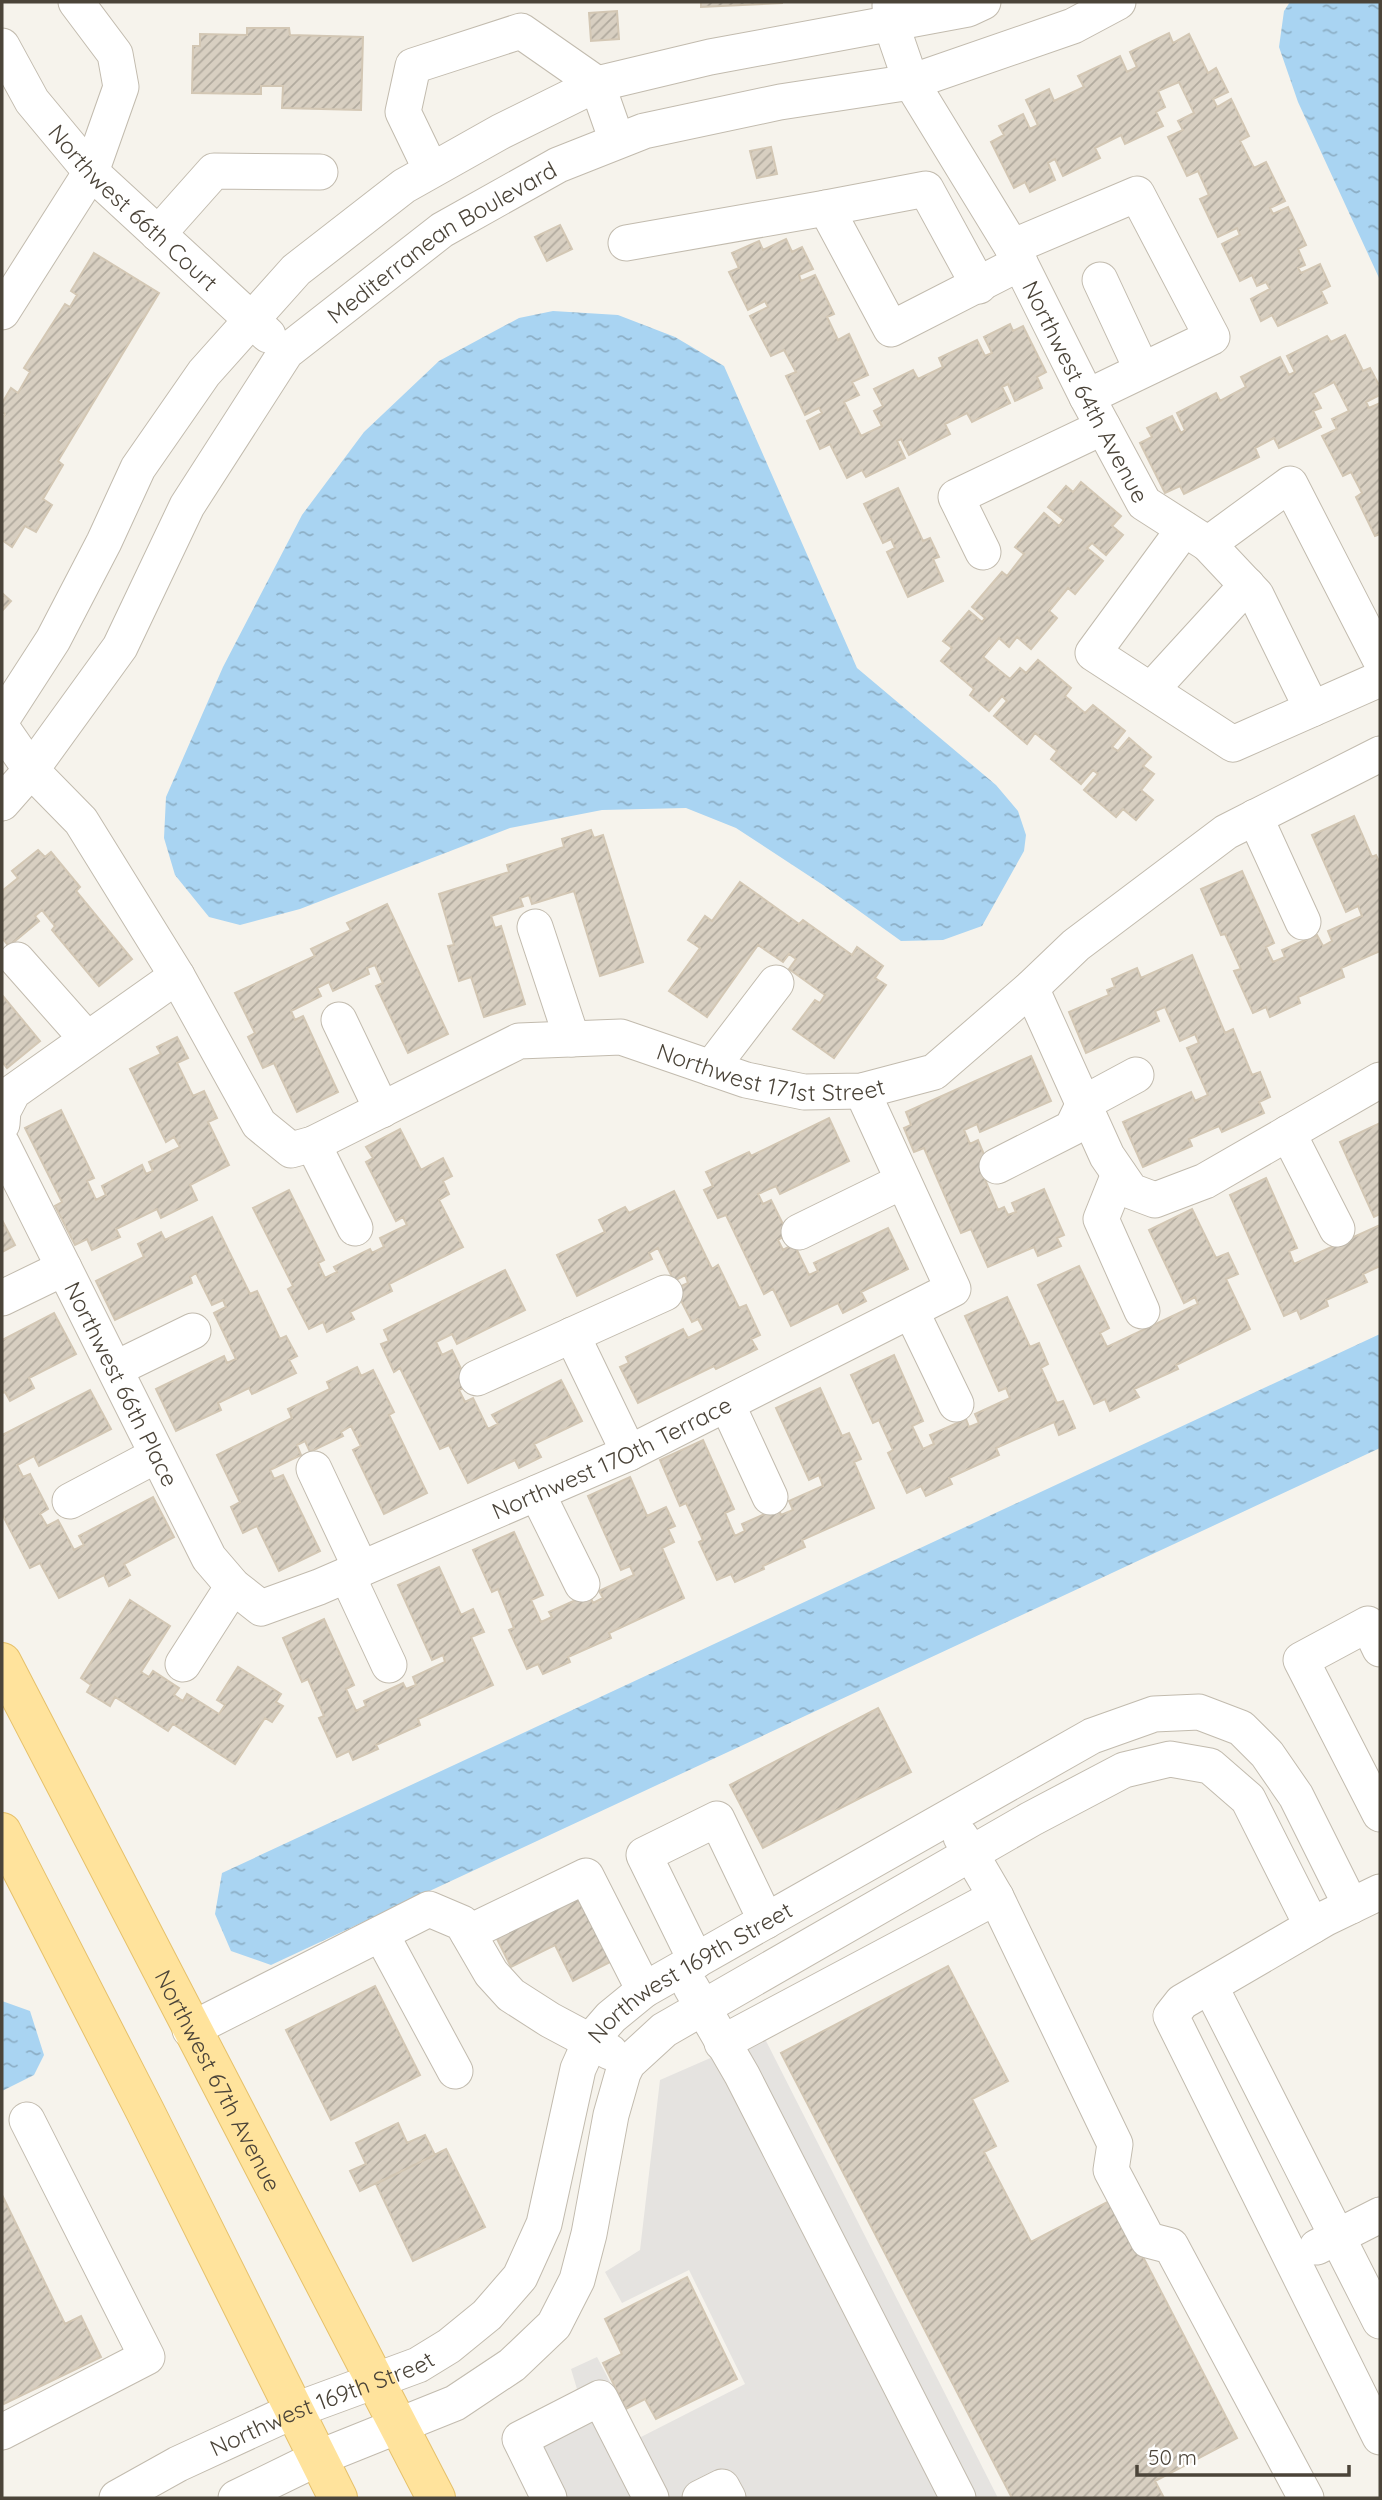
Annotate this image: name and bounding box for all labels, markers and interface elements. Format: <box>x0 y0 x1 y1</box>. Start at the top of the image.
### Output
street label: Northwest 66th Court <box>43 118 225 297</box>
street label: Mediterranean Boulevard <box>321 154 561 329</box>
street label: Northwest 64th Avenue <box>1016 275 1155 507</box>
street label: Northwest 171st Street <box>653 1036 888 1107</box>
street label: Northwest 66th Place <box>58 1276 185 1491</box>
street label: Northwest 17Oth Terrace <box>487 1389 736 1525</box>
street label: Northwest 169th Street <box>581 1895 797 2049</box>
street label: Northwest 67th Avenue <box>149 1965 288 2196</box>
street label: Northwest 169th Street <box>205 2344 439 2462</box>
scale bar <box>1137 2434 1349 2478</box>
text: 50 m <box>1148 2444 1197 2470</box>

